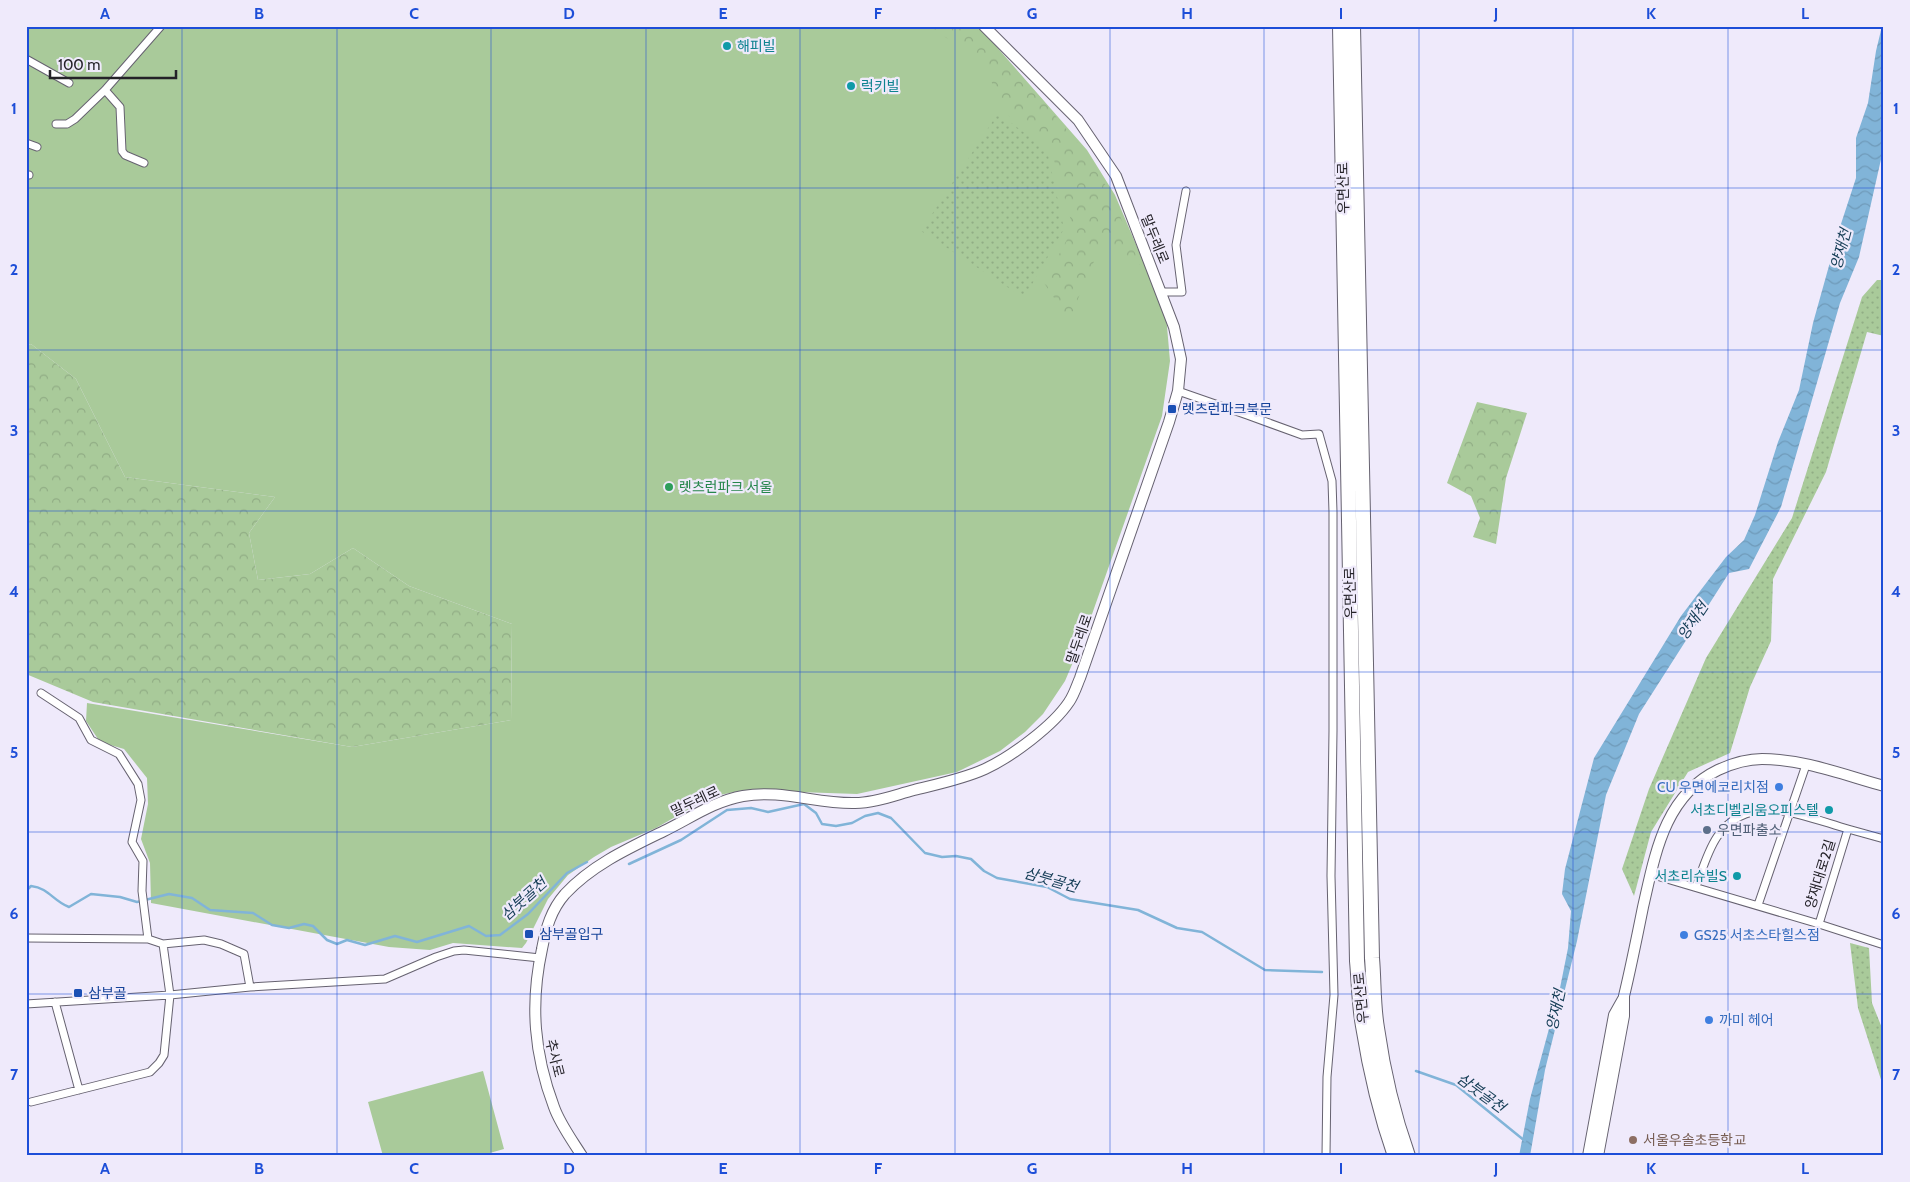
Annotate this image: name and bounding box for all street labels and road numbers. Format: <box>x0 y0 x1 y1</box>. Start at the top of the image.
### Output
street label: 우면산로 <box>1334 162 1352 214</box>
street label: 말두레로 <box>1137 212 1173 266</box>
street label: 우면산로 <box>1341 567 1359 619</box>
street label: 말두레로 <box>1062 612 1096 666</box>
street label: 말두레로 <box>668 782 722 820</box>
street label: 양재대로2길 <box>1801 837 1839 911</box>
street label: 우면산로 <box>1350 971 1372 1024</box>
street label: 추사로 <box>542 1037 568 1079</box>

